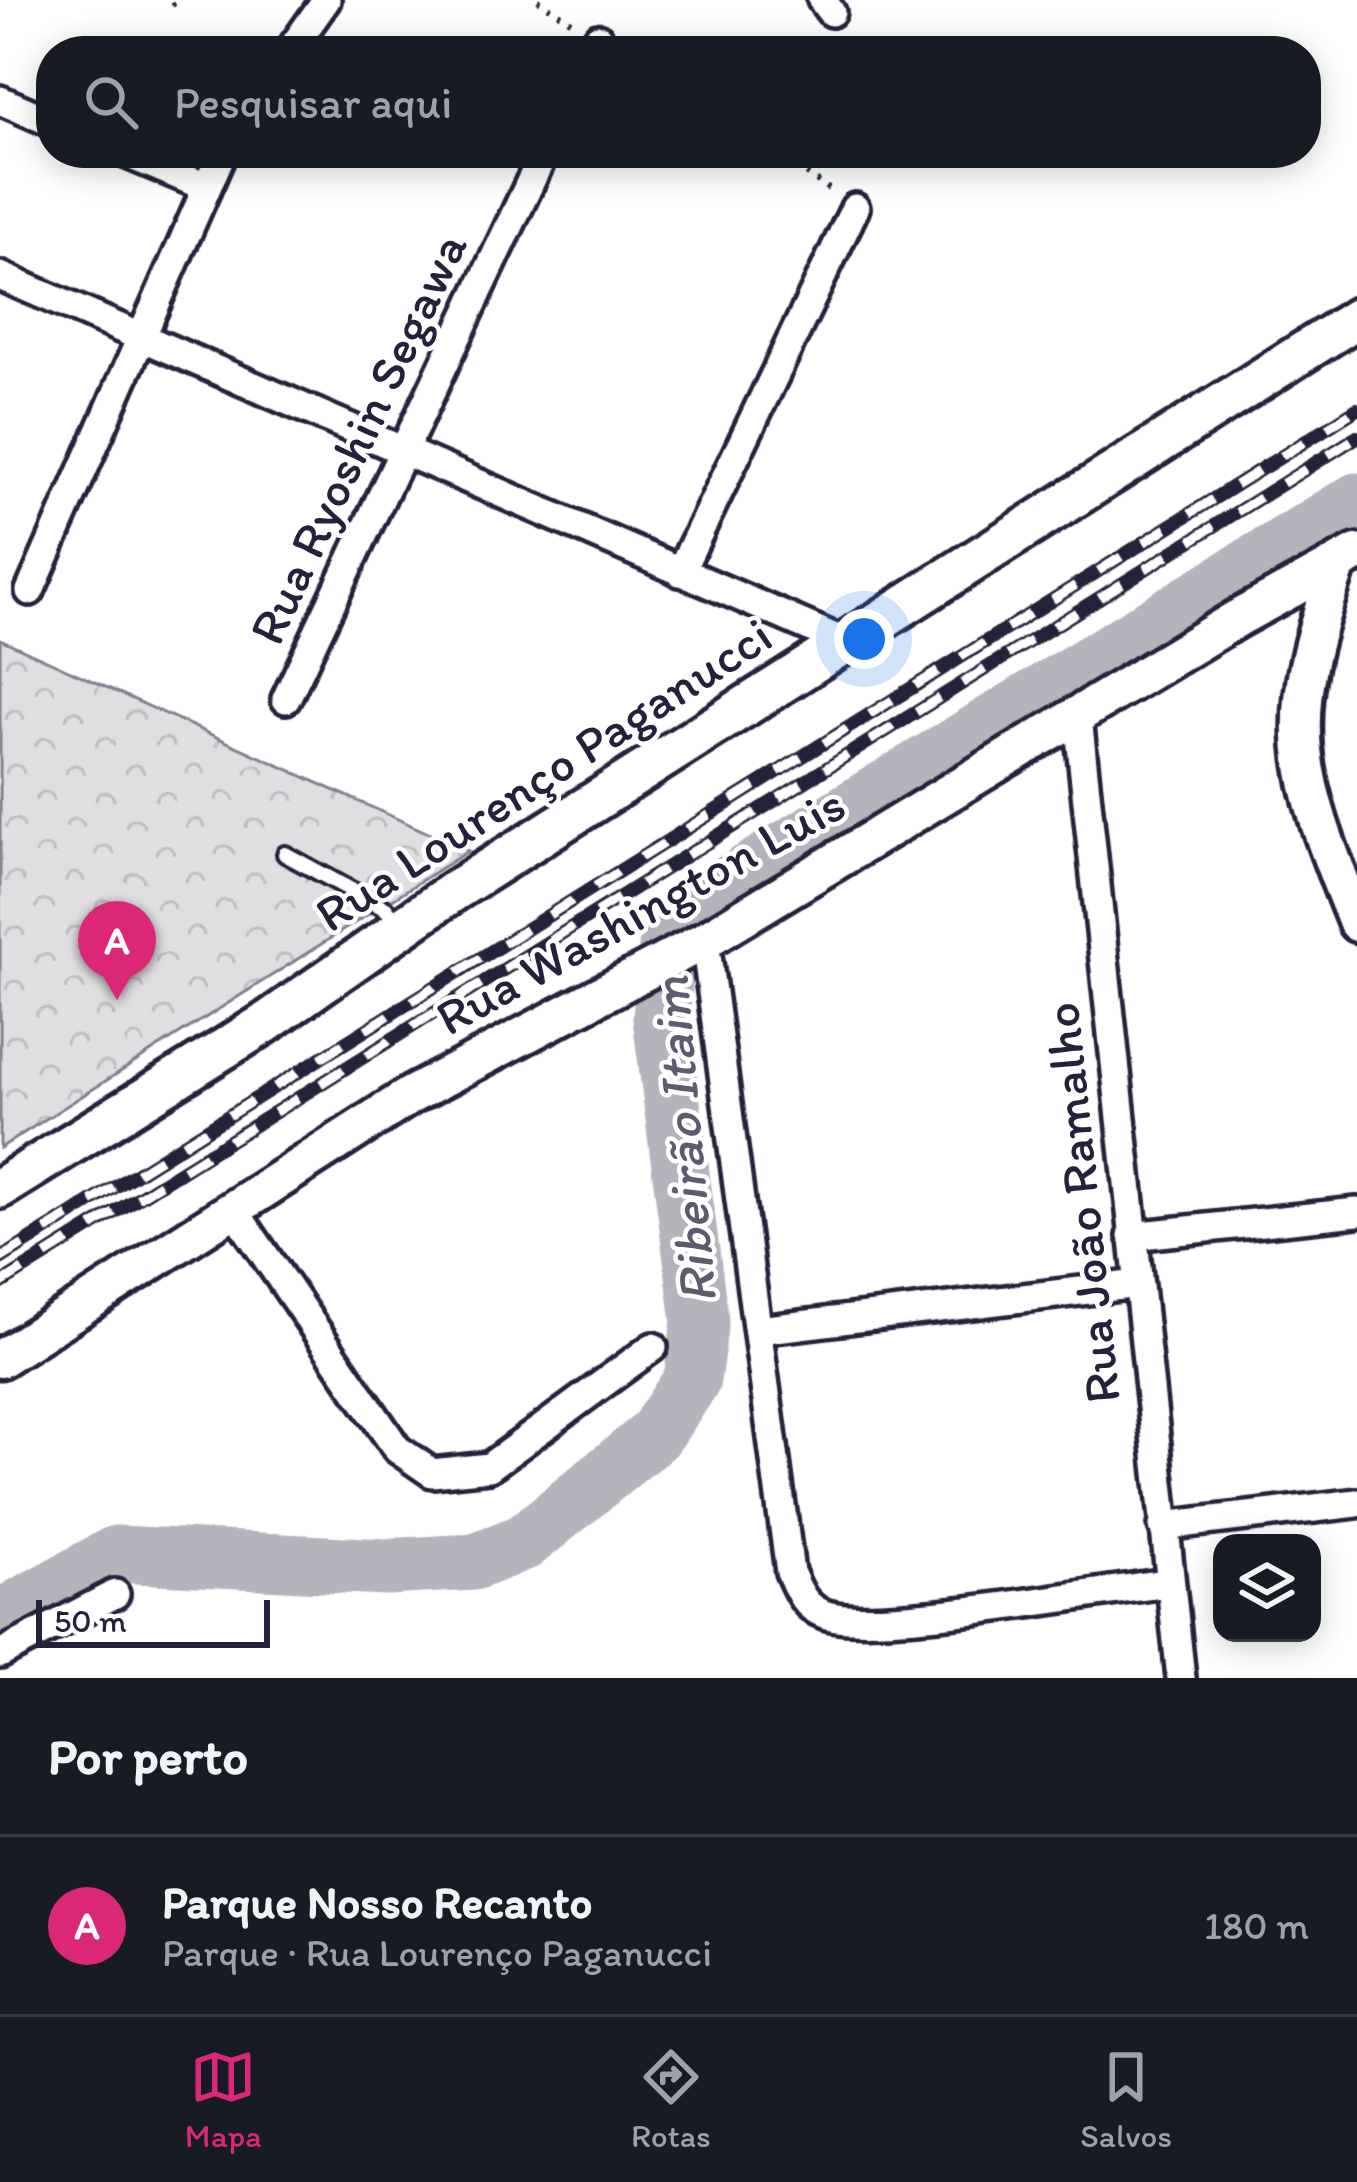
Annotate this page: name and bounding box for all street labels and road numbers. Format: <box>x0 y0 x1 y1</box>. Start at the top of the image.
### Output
street label: Rua Ryoshin Segawa <box>235 223 480 654</box>
street label: Rua Lourenço Paganucci <box>304 604 783 945</box>
street label: Rua Washington Luis <box>425 773 855 1048</box>
street label: Rua João Ramalho <box>1030 1000 1133 1406</box>

